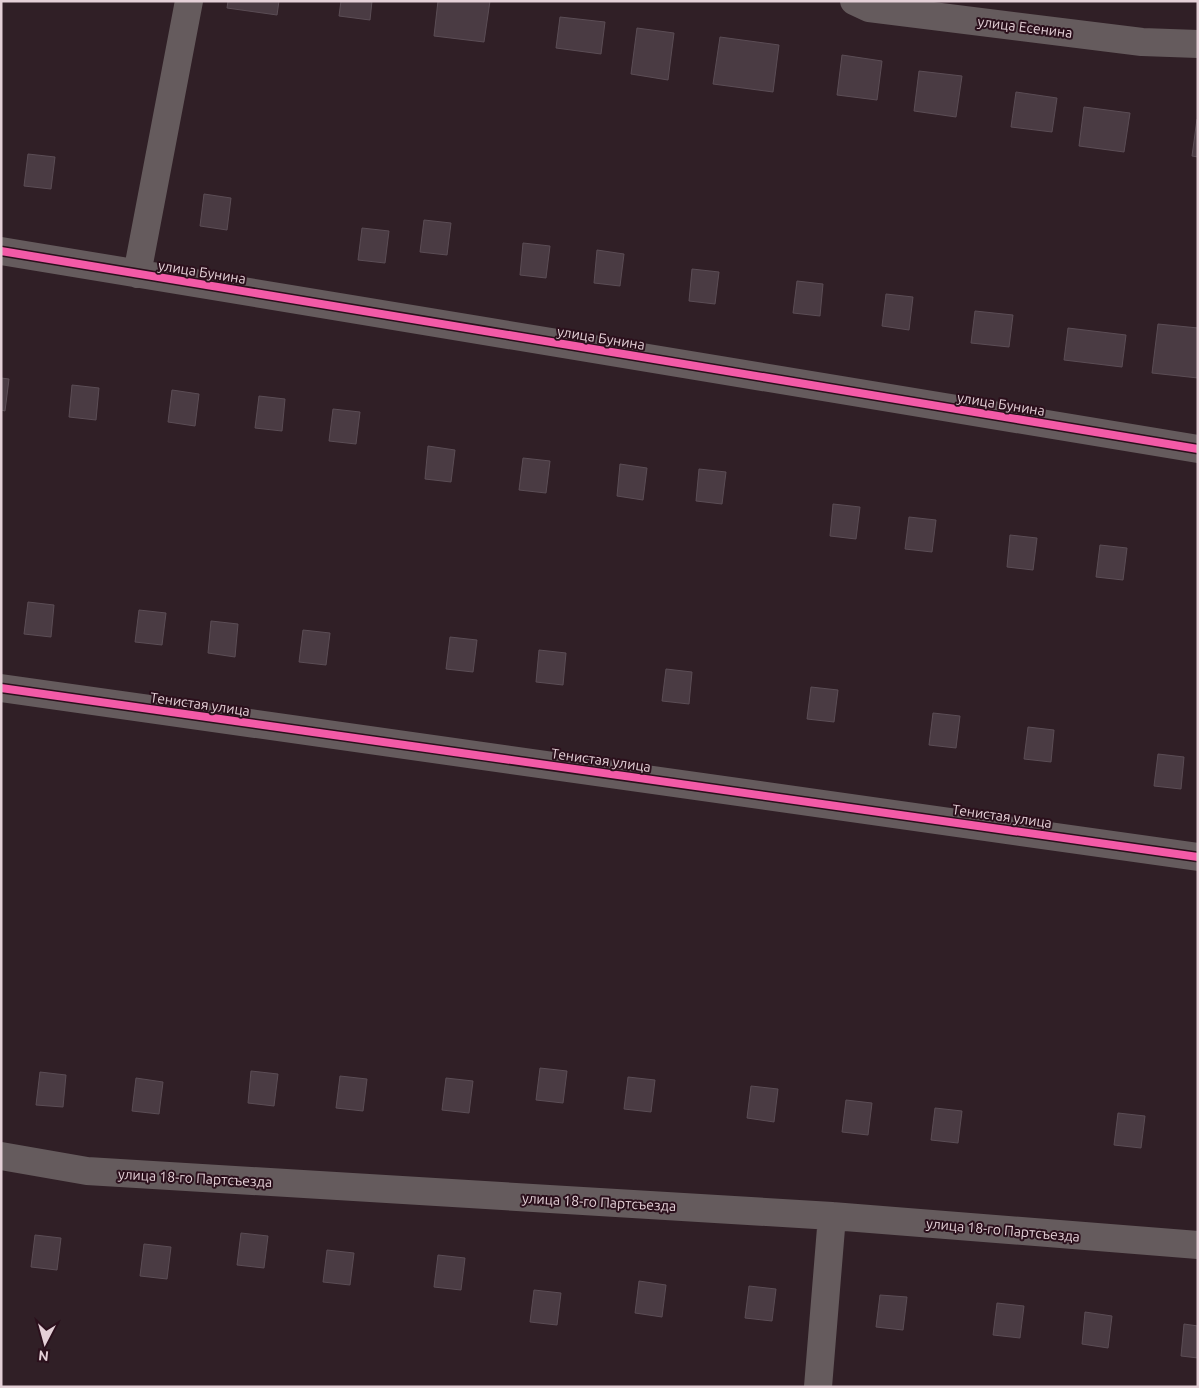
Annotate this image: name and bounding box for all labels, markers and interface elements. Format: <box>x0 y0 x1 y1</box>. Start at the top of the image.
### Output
street label: улица Есенина <box>977 13 1073 41</box>
street label: улица Бунина <box>157 257 247 287</box>
street label: улица Бунина <box>556 323 646 353</box>
street label: улица Бунина <box>956 389 1046 419</box>
street label: Тенистая улица <box>149 689 251 719</box>
street label: Тенистая улица <box>550 745 652 775</box>
street label: Тенистая улица <box>951 801 1053 831</box>
street label: улица 18-го Партсъезда <box>117 1166 273 1190</box>
street label: улица 18-го Партсъезда <box>521 1190 677 1214</box>
street label: улица 18-го Партсъезда <box>925 1215 1081 1245</box>
north arrow <box>20 1318 70 1368</box>
text: N <box>38 1347 50 1364</box>

